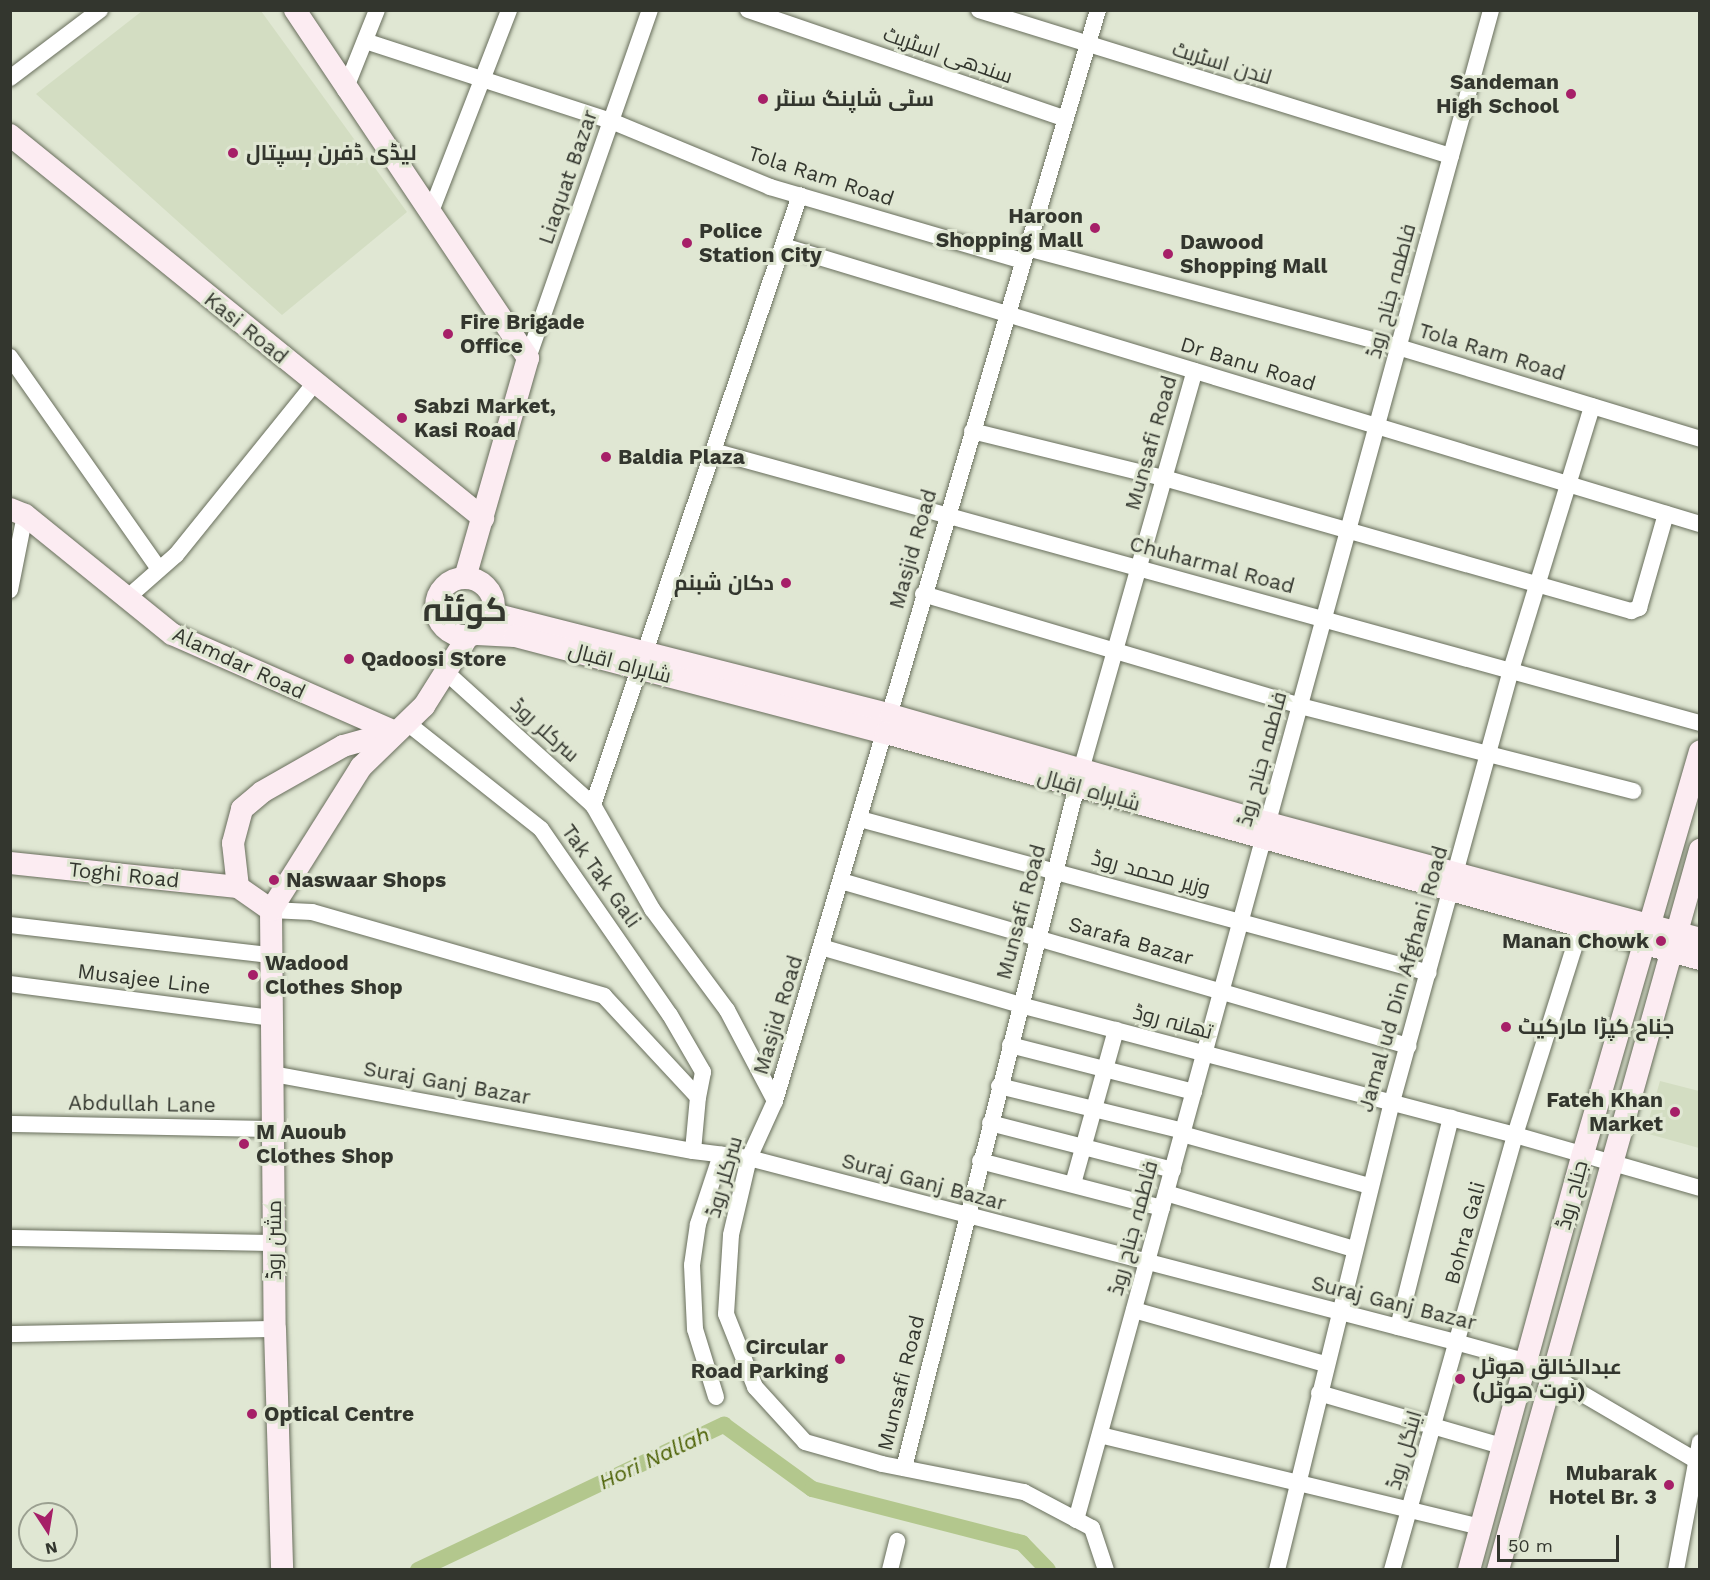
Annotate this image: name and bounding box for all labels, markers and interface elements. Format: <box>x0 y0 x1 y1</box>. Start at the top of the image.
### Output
street label: سندھی اسٹریٹ <box>880 21 1016 89</box>
street label: لندن اسٹریٹ <box>1169 36 1275 90</box>
place label: Sandeman High School <box>1436 69 1559 119</box>
place label: سٹی شاپنگ سنٹر <box>775 86 934 112</box>
marker: Sandeman High School <box>1564 87 1578 101</box>
marker: سٹی شاپنگ سنٹر <box>756 92 770 106</box>
street label: Liaquat Bazar <box>533 106 603 248</box>
place label: لیڈی ڈفرن ہسپتال <box>246 140 417 166</box>
street label: Tola Ram Road <box>744 140 898 212</box>
marker: لیڈی ڈفرن ہسپتال <box>224 144 242 162</box>
place label: Haroon Shopping Mall <box>936 203 1083 253</box>
place label: Police Station City <box>699 218 822 268</box>
marker: Haroon Shopping Mall <box>1088 221 1102 235</box>
street label: فاطمہ جناح روڈ <box>1361 221 1421 361</box>
place label: Dawood Shopping Mall <box>1180 229 1327 279</box>
marker: Police Station City <box>680 236 694 250</box>
marker: Dawood Shopping Mall <box>1161 247 1175 261</box>
street label: Kasi Road <box>199 287 293 369</box>
place label: Fire Brigade Office <box>460 309 585 359</box>
street label: Tola Ram Road <box>1415 318 1569 386</box>
marker: Fire Brigade Office <box>441 327 455 341</box>
street label: Dr Banu Road <box>1177 331 1319 397</box>
street label: Munsafi Road <box>1120 373 1182 513</box>
place label: Sabzi Market, Kasi Road <box>414 393 556 443</box>
marker: Sabzi Market, Kasi Road <box>395 411 409 425</box>
place label: Baldia Plaza <box>618 444 745 470</box>
marker: Baldia Plaza <box>599 450 613 464</box>
street label: Masjid Road <box>884 486 942 612</box>
street label: Chuharmal Road <box>1126 531 1298 599</box>
place label: دکان شبنم <box>674 570 774 596</box>
marker: دکان شبنم <box>779 576 793 590</box>
district label: کوئٹہ <box>423 590 507 630</box>
street label: Alamdar Road <box>168 621 310 705</box>
street label: شاہراہ اقبال <box>566 637 674 689</box>
place label: Qadoosi Store <box>361 646 506 672</box>
marker: Qadoosi Store <box>342 652 356 666</box>
street label: فاطمہ جناح روڈ <box>1232 689 1292 829</box>
street label: سرکلر روڈ <box>506 693 584 767</box>
street label: شاہراہ اقبال <box>1035 763 1143 817</box>
street label: Tak Tak Gali <box>556 819 646 933</box>
street label: Munsafi Road <box>991 842 1051 982</box>
street label: Jamal ud Din Afghani Road <box>1353 842 1453 1116</box>
street label: وزیر محمد روڈ <box>1089 845 1213 901</box>
street label: Toghi Road <box>67 857 181 893</box>
place label: Naswaar Shops <box>286 867 447 893</box>
marker: Naswaar Shops <box>267 873 281 887</box>
street label: Sarafa Bazar <box>1065 911 1197 971</box>
place label: Manan Chowk <box>1502 928 1649 954</box>
marker: Manan Chowk <box>1654 934 1668 948</box>
place label: Wadood Clothes Shop <box>265 950 403 1000</box>
street label: Masjid Road <box>748 952 808 1078</box>
street label: Musajee Line <box>76 958 212 1000</box>
marker: Wadood Clothes Shop <box>246 968 260 982</box>
street label: تھانہ روڈ <box>1131 999 1215 1045</box>
place label: جناح کپڑا مارکیٹ <box>1518 1014 1674 1040</box>
marker: جناح کپڑا مارکیٹ <box>1499 1020 1513 1034</box>
street label: Suraj Ganj Bazar <box>361 1056 533 1110</box>
place label: Fateh Khan Market <box>1546 1087 1663 1137</box>
street label: Abdullah Lane <box>68 1090 216 1118</box>
marker: Fateh Khan Market <box>1668 1105 1682 1119</box>
place label: M Auoub Clothes Shop <box>256 1119 394 1169</box>
street label: سرکلر روڈ <box>700 1133 748 1221</box>
marker: M Auoub Clothes Shop <box>237 1137 251 1151</box>
street label: Suraj Ganj Bazar <box>839 1148 1009 1216</box>
street label: فاطمہ جناح روڈ <box>1103 1158 1163 1298</box>
street label: جناح روڈ <box>1551 1158 1593 1232</box>
street label: Bohra Gali <box>1439 1179 1491 1287</box>
street label: مشن روڈ <box>261 1200 287 1280</box>
street label: Suraj Ganj Bazar <box>1309 1270 1479 1336</box>
street label: Munsafi Road <box>872 1313 930 1453</box>
place label: Circular Road Parking <box>691 1334 828 1384</box>
marker: Circular Road Parking <box>833 1352 847 1366</box>
place label: عبدالخالق ھوٹل (توت ھوٹل) <box>1472 1354 1622 1404</box>
marker: عبدالخالق ھوٹل (توت ھوٹل) <box>1453 1372 1467 1386</box>
place label: Optical Centre <box>264 1401 414 1427</box>
marker: Optical Centre <box>245 1407 259 1421</box>
street label: اینگل روڈ <box>1381 1407 1427 1493</box>
water label: Hori Nallah <box>594 1421 714 1495</box>
place label: Mubarak Hotel Br. 3 <box>1548 1460 1657 1510</box>
marker: Mubarak Hotel Br. 3 <box>1662 1478 1676 1492</box>
north arrow <box>18 1502 78 1562</box>
scale bar <box>1500 1523 1622 1561</box>
text: 50 m <box>1508 1535 1553 1556</box>
text: N <box>44 1538 59 1559</box>

